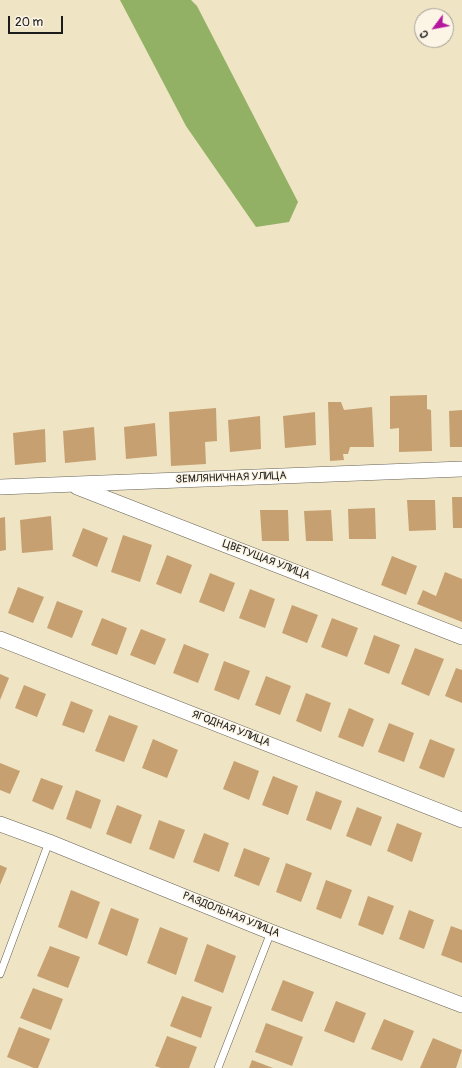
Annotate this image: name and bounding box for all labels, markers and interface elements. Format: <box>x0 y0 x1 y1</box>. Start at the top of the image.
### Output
scale bar <box>10 8 65 34</box>
north arrow <box>414 8 454 48</box>
text: 20 m <box>15 15 43 30</box>
text: С <box>417 28 432 40</box>
street label: ЗЕМЛЯНИЧНАЯ УЛИЦА <box>175 469 287 487</box>
street label: ЦВЕТУЩАЯ УЛИЦА <box>220 537 312 583</box>
street label: ЯГОДНАЯ УЛИЦА <box>190 708 272 750</box>
street label: РАЗДОЛЬНАЯ УЛИЦА <box>181 889 281 941</box>

